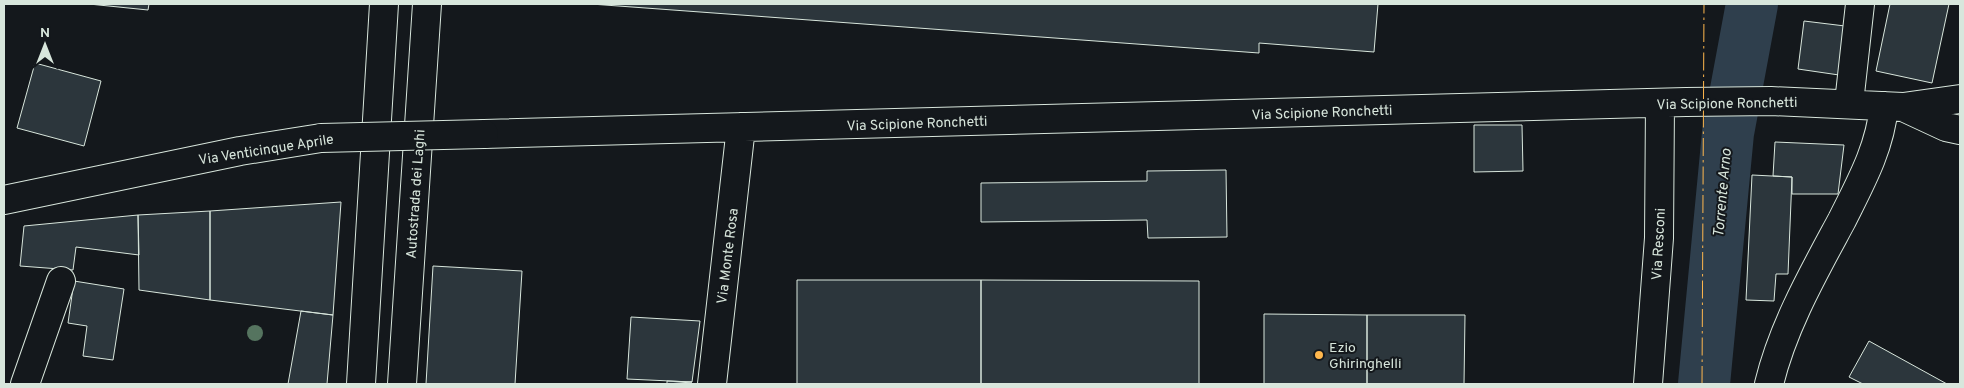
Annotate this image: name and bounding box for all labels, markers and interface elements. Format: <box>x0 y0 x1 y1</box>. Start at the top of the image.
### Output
north arrow <box>20 20 70 70</box>
text: N <box>40 25 50 42</box>
street label: Via Scipione Ronchetti <box>1656 95 1798 114</box>
street label: Via Scipione Ronchetti <box>1251 103 1393 124</box>
street label: Via Scipione Ronchetti <box>846 114 988 135</box>
street label: Autostrada dei Laghi <box>403 129 429 259</box>
street label: Via Venticinque Aprile <box>197 131 335 170</box>
water label: Torrente Arno <box>1710 148 1737 238</box>
street label: Via Monte Rosa <box>714 207 743 305</box>
street label: Via Resconi <box>1649 207 1670 281</box>
place label: Ezio Ghiringhelli <box>1329 340 1402 373</box>
marker: Ezio Ghiringhelli <box>1313 349 1325 361</box>

